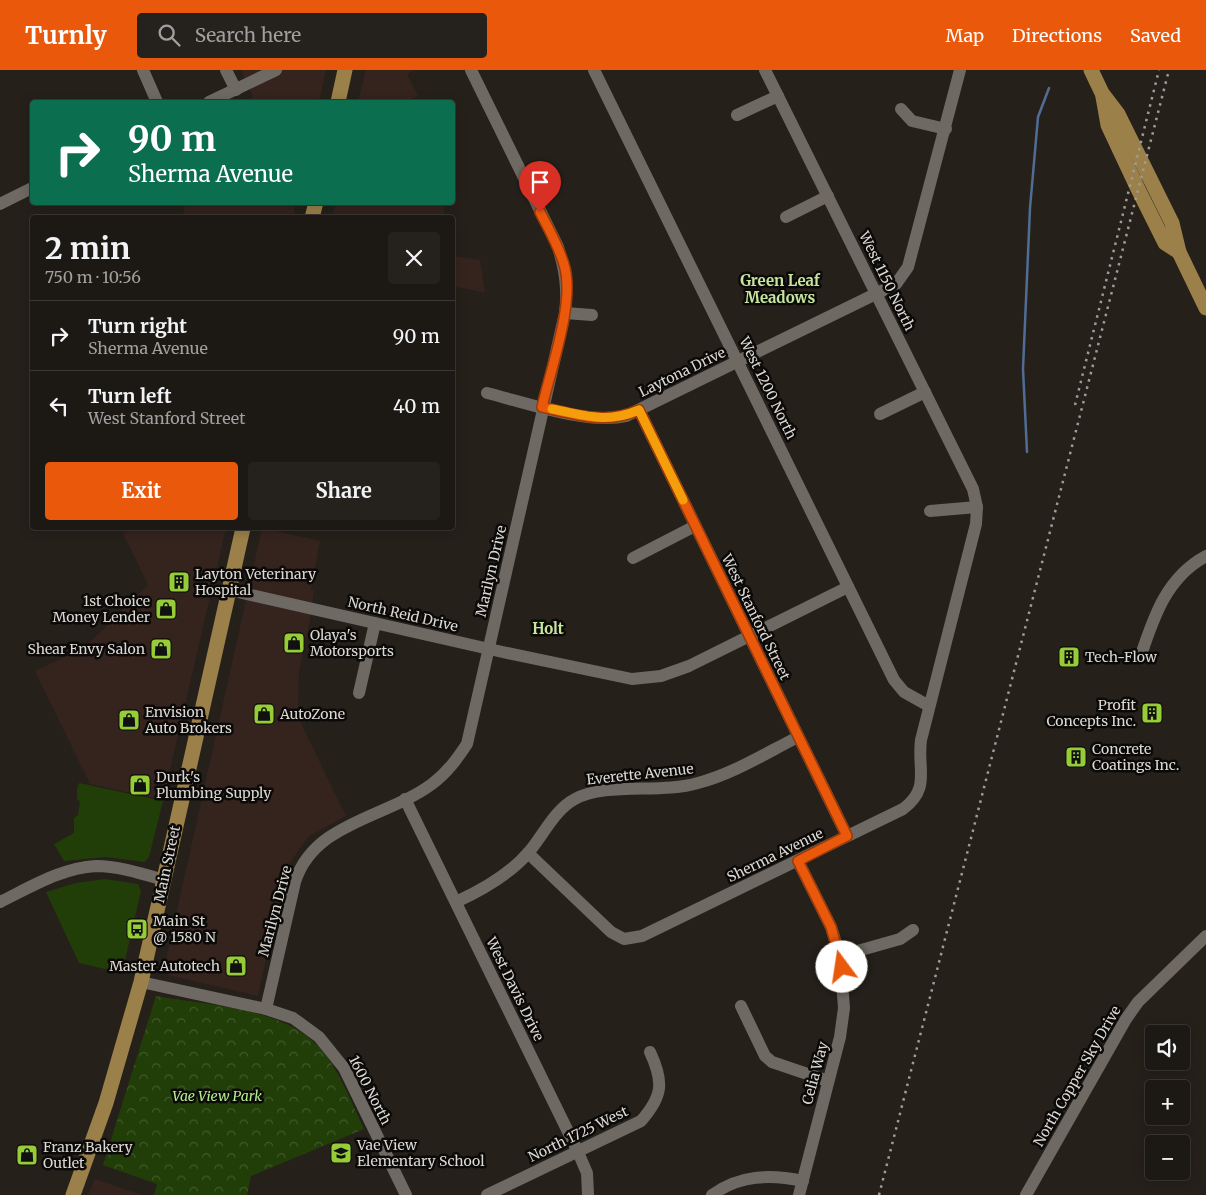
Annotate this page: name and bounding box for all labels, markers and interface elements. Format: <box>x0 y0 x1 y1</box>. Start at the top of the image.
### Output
search box <box>137 13 487 58</box>
text: Turnly <box>25 20 107 51</box>
icon: search <box>155 21 183 49</box>
text: Search here <box>195 23 301 47</box>
text: Map <box>946 24 984 47</box>
text: Directions <box>1012 24 1102 47</box>
text: Saved <box>1130 24 1181 47</box>
text: 90 m <box>128 117 216 161</box>
icon: right <box>45 120 110 185</box>
text: Sherma Avenue <box>128 160 293 188</box>
pin <box>519 161 561 212</box>
icon: arrive <box>526 168 554 196</box>
street label: West 1150 North <box>855 228 919 334</box>
text: 2 min <box>45 229 130 267</box>
button: close <box>388 232 440 284</box>
text: 750 m · 10:56 <box>45 267 141 287</box>
district label: Green Leaf Meadows <box>740 271 821 307</box>
text: Turn right <box>88 314 187 338</box>
icon: right <box>45 322 73 350</box>
text: 90 m <box>393 324 440 348</box>
street label: West 1200 North <box>735 333 801 442</box>
text: Sherma Avenue <box>88 338 208 358</box>
street label: Laytona Drive <box>636 343 728 401</box>
text: Turn left <box>88 384 172 408</box>
icon: left <box>45 392 73 420</box>
text: 40 m <box>393 394 440 418</box>
text: West Stanford Street <box>88 408 245 428</box>
button: Exit <box>45 462 238 520</box>
button: Share <box>248 462 440 520</box>
street label: Marilyn Drive <box>472 523 510 619</box>
street label: West Stanford Street <box>717 550 795 683</box>
place label: Layton Veterinary Hospital <box>195 565 317 599</box>
building icon: Layton Veterinary Hospital <box>167 570 191 594</box>
place label: 1st Choice Money Lender <box>52 592 150 626</box>
street label: North Reid Drive <box>346 593 460 635</box>
shop icon: 1st Choice Money Lender <box>154 597 178 621</box>
district label: Holt <box>532 619 564 638</box>
place label: Olaya's Motorsports <box>310 626 394 660</box>
shop icon: Olaya's Motorsports <box>282 631 306 655</box>
shop icon: Shear Envy Salon <box>149 637 173 661</box>
place label: Shear Envy Salon <box>27 640 145 658</box>
building icon: Tech-Flow <box>1057 645 1081 669</box>
place label: Tech-Flow <box>1085 648 1157 666</box>
place label: Profit Concepts Inc. <box>1046 696 1137 730</box>
building icon: Profit Concepts Inc. <box>1140 701 1164 725</box>
shop icon: AutoZone <box>252 702 276 726</box>
place label: Envision Auto Brokers <box>144 703 232 737</box>
place label: AutoZone <box>279 705 345 723</box>
shop icon: Envision Auto Brokers <box>117 708 141 732</box>
place label: Concrete Coatings Inc. <box>1092 740 1179 774</box>
building icon: Concrete Coatings Inc. <box>1064 745 1088 769</box>
street label: Everette Avenue <box>586 759 694 789</box>
place label: Durk's Plumbing Supply <box>156 768 272 802</box>
shop icon: Durk's Plumbing Supply <box>128 773 152 797</box>
street label: Main Street <box>150 823 184 904</box>
street label: Sherma Avenue <box>724 824 826 886</box>
street label: Marilyn Drive <box>254 864 296 958</box>
place label: Main St @ 1580 N <box>153 912 216 946</box>
bus stop icon: Main St @ 1580 N <box>125 917 149 941</box>
street label: West Davis Drive <box>482 933 548 1044</box>
position arrow <box>815 940 867 992</box>
shop icon: Master Autotech <box>224 954 248 978</box>
place label: Master Autotech <box>109 957 220 975</box>
street label: North Copper Sky Drive <box>1029 1002 1125 1150</box>
map controls <box>1145 1025 1190 1180</box>
button: sound <box>1145 1025 1190 1070</box>
street label: Celia Way <box>798 1039 832 1107</box>
street label: 1600 North <box>345 1052 395 1128</box>
button: + <box>1145 1080 1190 1125</box>
park label: Vae View Park <box>172 1087 262 1105</box>
street label: North 1725 West <box>525 1102 631 1166</box>
button: − <box>1145 1135 1190 1180</box>
place label: Vae View Elementary School <box>356 1136 485 1170</box>
place label: Franz Bakery Outlet <box>43 1138 134 1172</box>
school or university icon: Vae View Elementary School <box>329 1141 353 1165</box>
shop icon: Franz Bakery Outlet <box>15 1143 39 1167</box>

